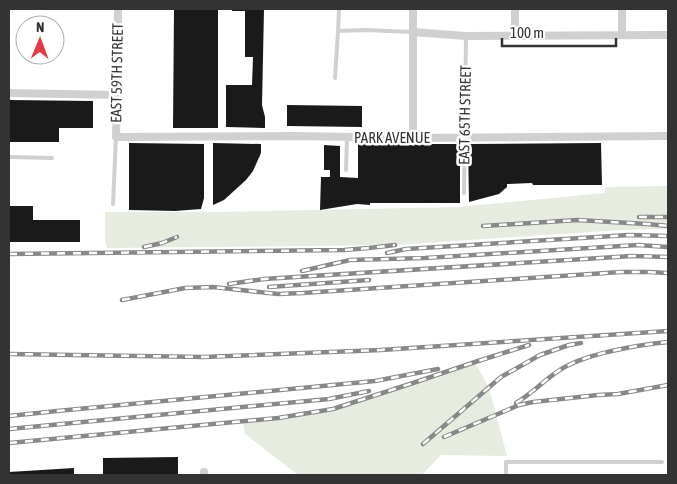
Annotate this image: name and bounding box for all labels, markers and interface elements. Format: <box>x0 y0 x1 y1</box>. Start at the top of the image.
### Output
north arrow <box>15 15 65 65</box>
scale bar <box>502 15 616 47</box>
text: N <box>36 19 44 35</box>
street label: EAST 59TH STREET <box>107 22 126 123</box>
text: 100 m <box>510 24 544 41</box>
street label: EAST 65TH STREET <box>455 64 474 165</box>
street label: PARK AVENUE <box>354 129 431 146</box>

